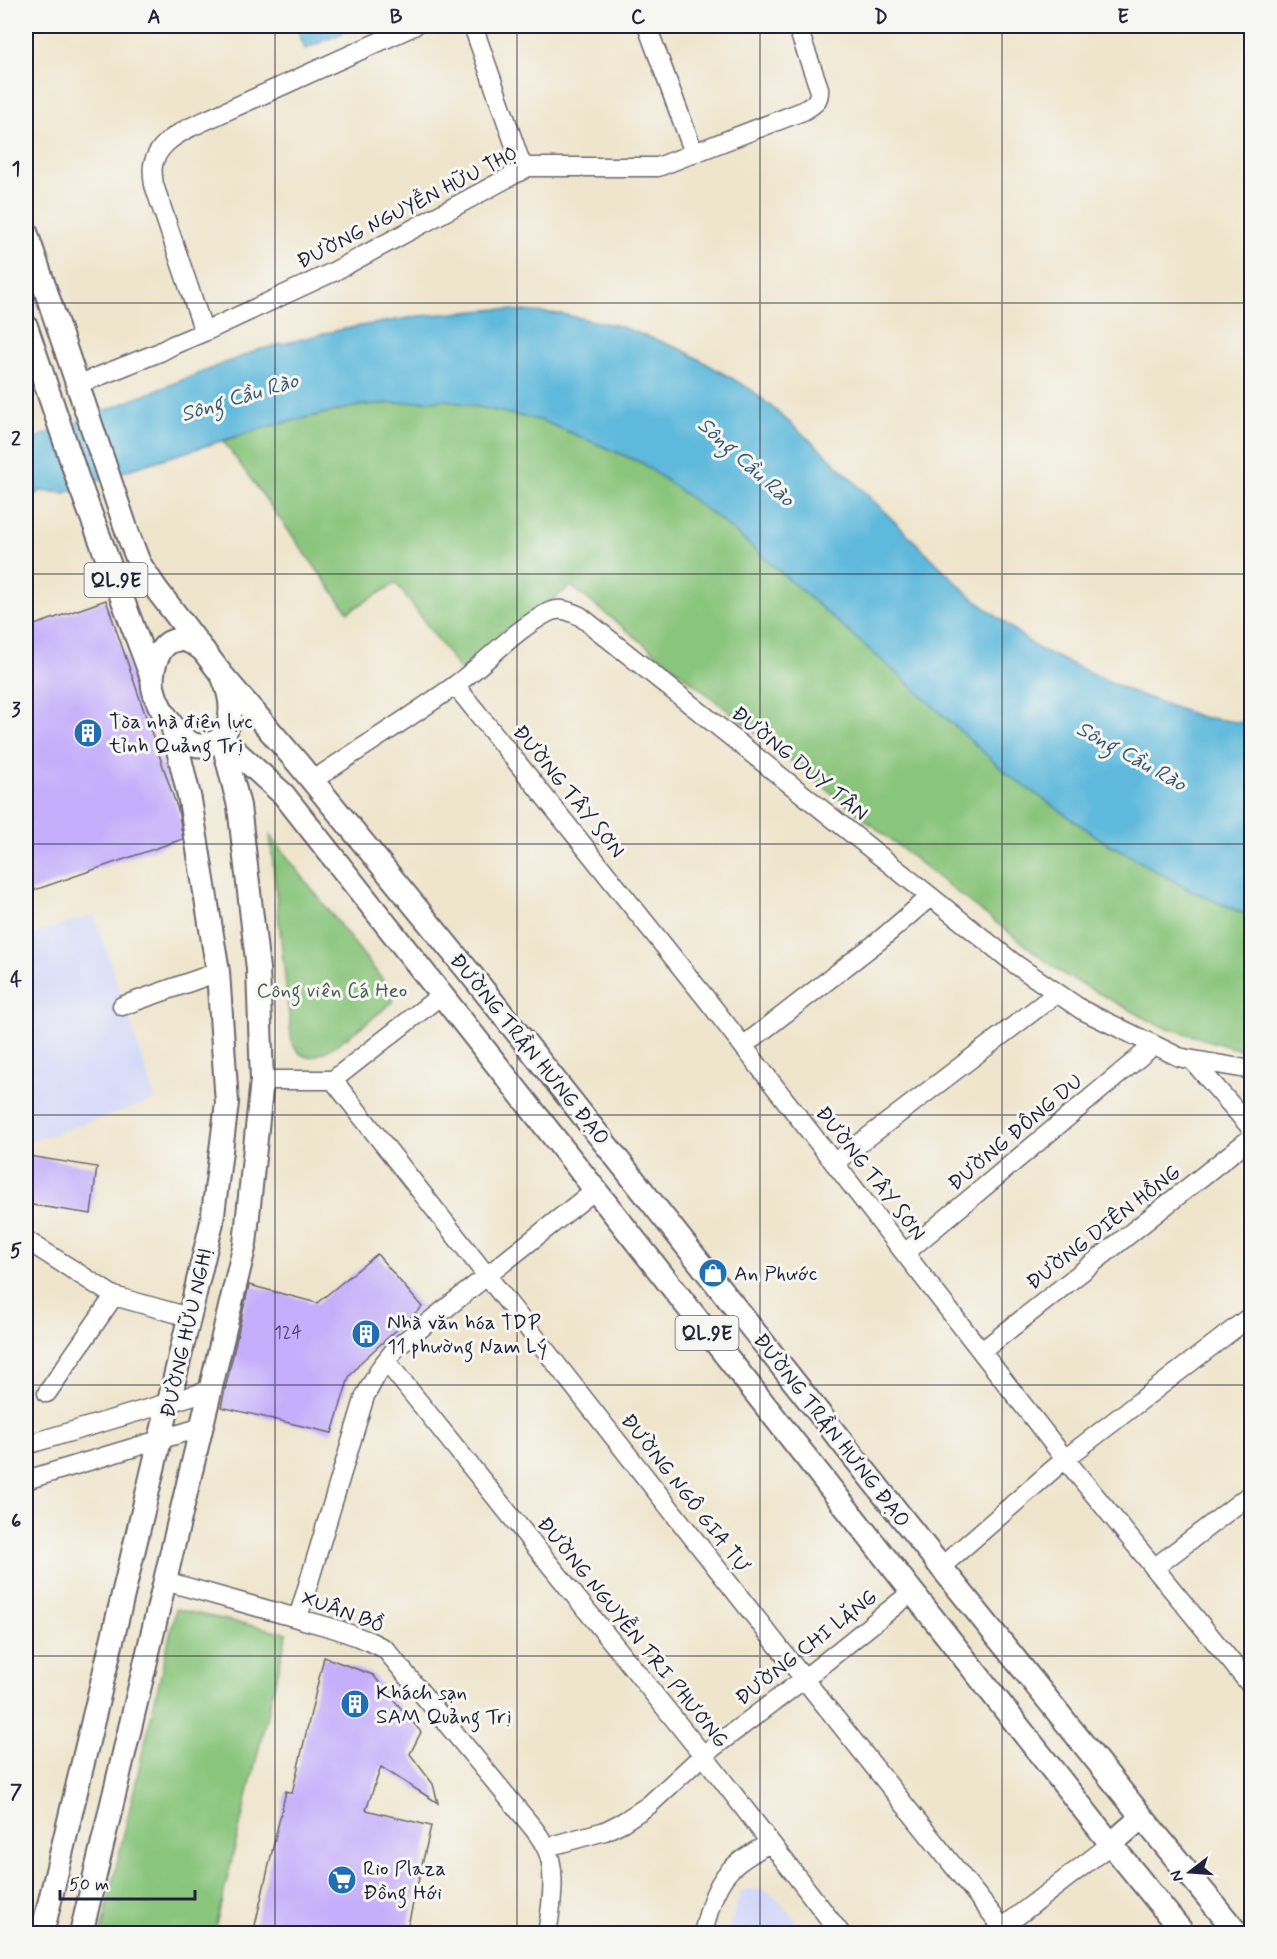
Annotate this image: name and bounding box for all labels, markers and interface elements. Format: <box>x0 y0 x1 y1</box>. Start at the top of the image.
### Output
text: A <box>147 4 161 31</box>
text: B <box>390 4 403 31</box>
text: C <box>631 4 646 31</box>
text: D <box>874 4 888 31</box>
text: E <box>1117 4 1129 31</box>
street label: ĐƯỜNG NGUYỄN HỮU THỌ <box>292 140 523 276</box>
text: 1 <box>12 156 20 183</box>
water label: Sông Cầu Rào <box>177 367 303 432</box>
water label: Sông Cầu Rào <box>689 411 801 516</box>
text: 2 <box>11 426 21 453</box>
road number: QL.9E <box>84 563 148 597</box>
text: 3 <box>11 697 21 724</box>
street label: ĐƯỜNG DUY TÂN <box>725 700 874 828</box>
place label: Tòa nhà điện lực tỉnh Quảng Trị <box>108 708 253 762</box>
water label: Sông Cầu Rào <box>1070 715 1191 801</box>
building icon: Tòa nhà điện lực tỉnh Quảng Trị <box>72 717 104 749</box>
street label: ĐƯỜNG TÂY SƠN <box>506 719 631 864</box>
street label: ĐƯỜNG TRẦN HƯNG ĐẠO <box>443 948 616 1152</box>
text: 4 <box>10 967 22 994</box>
park label: Công viên Cá Heo <box>257 977 407 1007</box>
street label: ĐƯỜNG ĐÔNG DU <box>942 1068 1089 1198</box>
street label: ĐƯỜNG TÂY SƠN <box>809 1100 932 1247</box>
street label: ĐƯỜNG DIÊN HỒNG <box>1021 1159 1187 1297</box>
text: 5 <box>10 1238 22 1265</box>
street label: ĐƯỜNG HỮU NGHỊ <box>154 1246 220 1420</box>
shop icon: An Phước <box>697 1257 729 1289</box>
place label: An Phước <box>734 1260 817 1288</box>
place label: Nhà văn hóa TDP 11 phường Nam Lý <box>387 1309 547 1363</box>
road number: QL.9E <box>676 1316 738 1350</box>
building icon: Nhà văn hóa TDP 11 phường Nam Lý <box>350 1318 382 1350</box>
house number: 124 <box>274 1321 302 1345</box>
street label: ĐƯỜNG TRẦN HƯNG ĐẠO <box>746 1327 916 1534</box>
street label: ĐƯỜNG NGÔ GIA TỰ <box>614 1408 757 1579</box>
text: 6 <box>11 1508 21 1535</box>
street label: ĐƯỜNG NGUYỄN TRI PHƯƠNG <box>530 1511 734 1754</box>
street label: ĐƯỜNG CHI LĂNG <box>730 1583 884 1712</box>
street label: XUÂN BỒ <box>297 1584 388 1640</box>
place label: Khách sạn SAM Quảng Trị <box>376 1679 511 1733</box>
building icon: Khách sạn SAM Quảng Trị <box>339 1688 371 1720</box>
text: 7 <box>10 1779 22 1806</box>
north arrow <box>1160 1842 1220 1902</box>
place label: Rio Plaza Đồng Hới <box>363 1855 446 1909</box>
scale bar <box>60 1863 195 1901</box>
supermarket icon: Rio Plaza Đồng Hới <box>326 1864 358 1896</box>
text: N <box>1165 1868 1189 1884</box>
text: 50 m <box>69 1873 109 1897</box>

